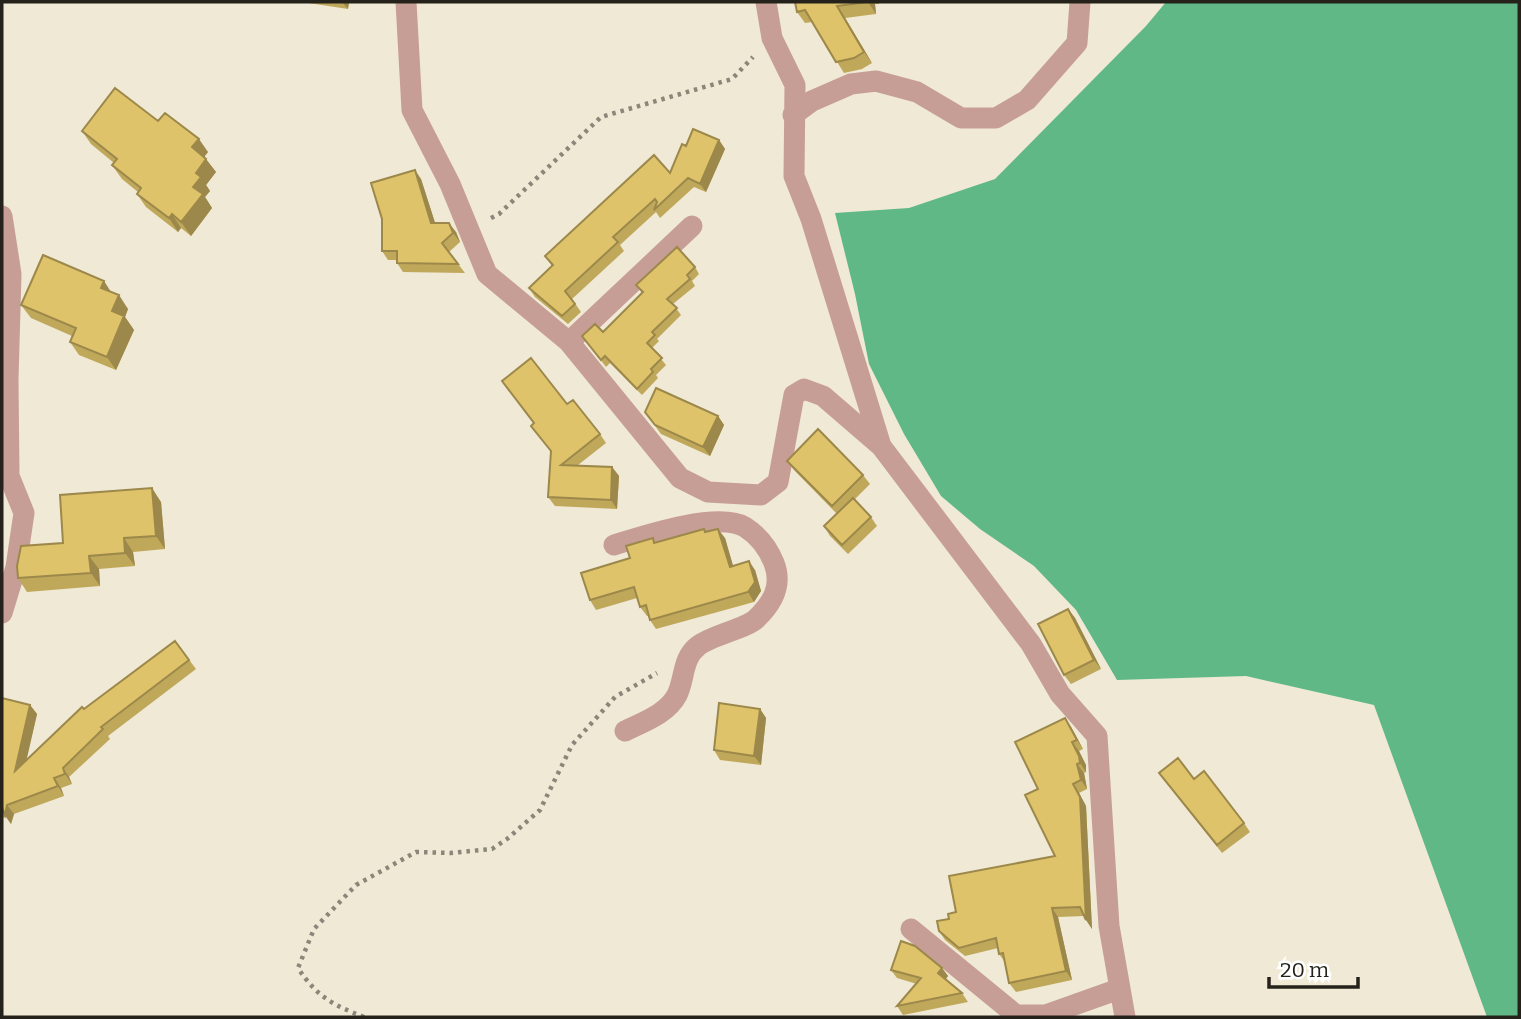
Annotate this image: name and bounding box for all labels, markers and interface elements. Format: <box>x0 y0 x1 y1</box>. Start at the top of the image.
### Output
scale bar <box>1269 946 1358 990</box>
text: 20 m <box>1280 957 1329 983</box>

